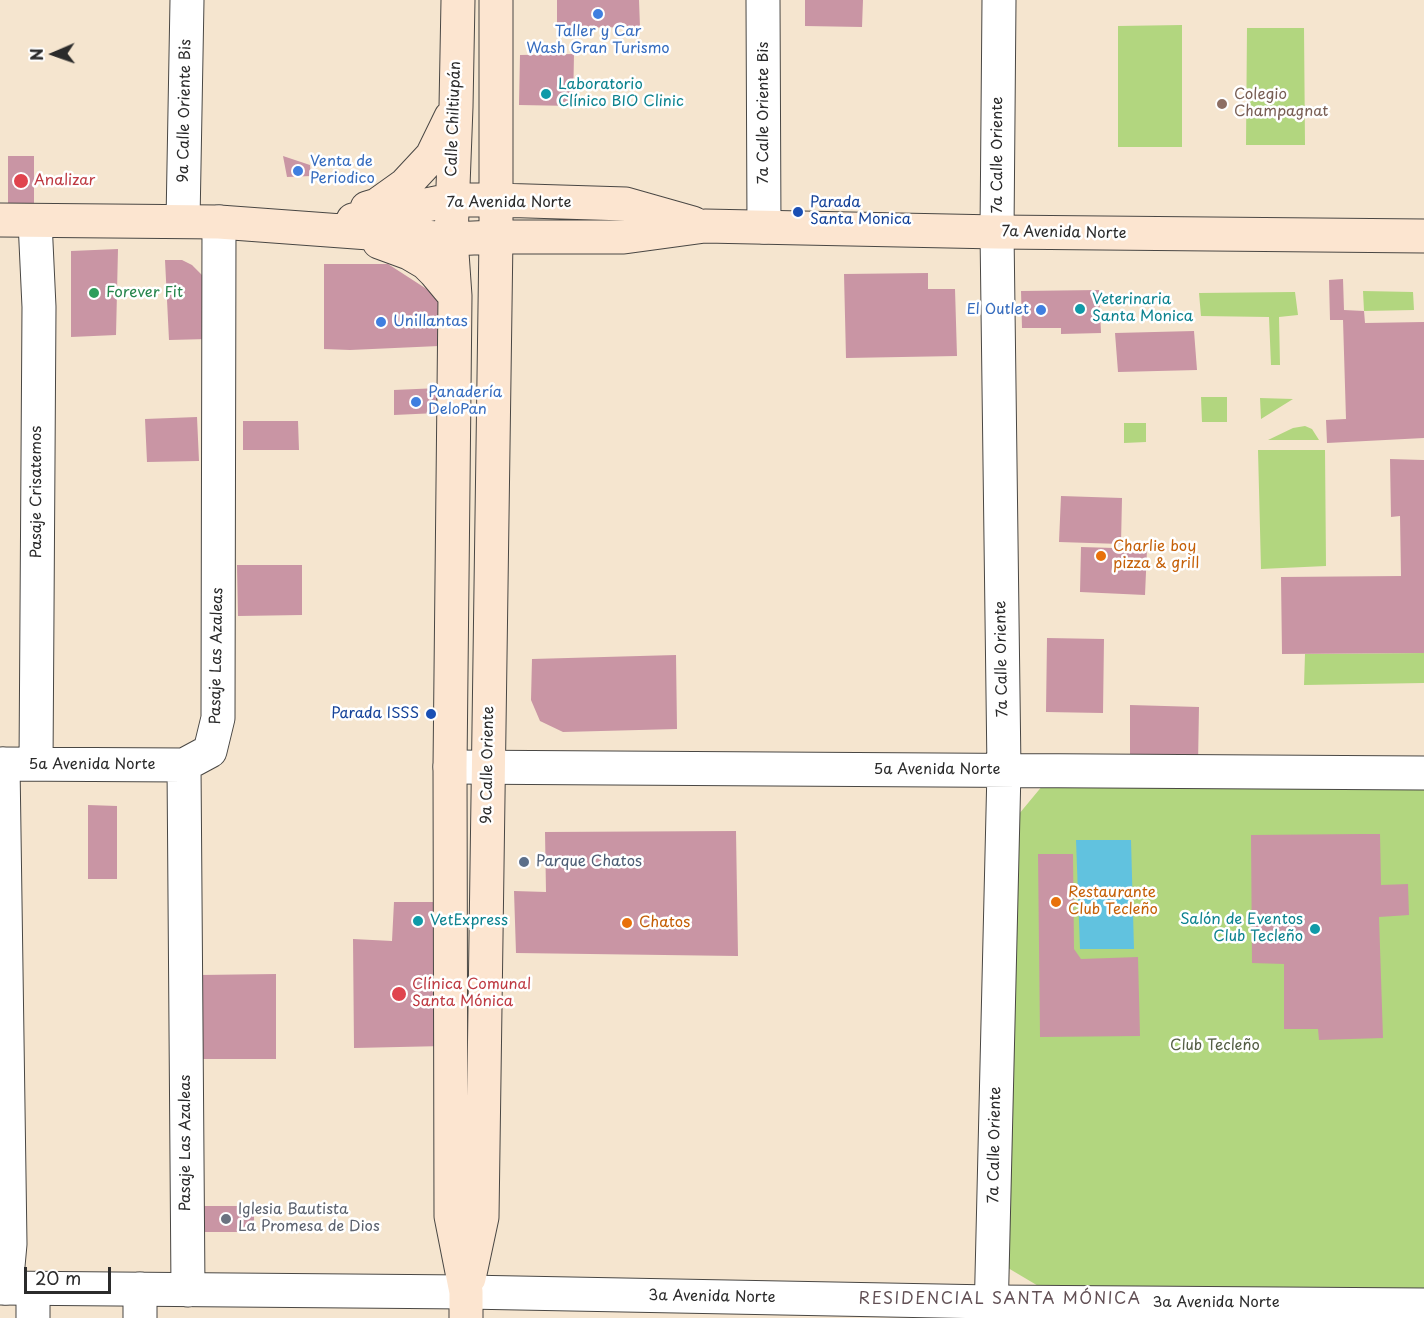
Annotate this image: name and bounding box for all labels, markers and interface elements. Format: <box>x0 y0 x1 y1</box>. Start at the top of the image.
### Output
marker: Taller y Car Wash Gran Turismo <box>591 7 605 21</box>
place label: Taller y Car Wash Gran Turismo <box>526 23 670 58</box>
north arrow <box>24 24 84 84</box>
street label: 9a Calle Oriente Bis <box>175 39 195 183</box>
street label: 7a Calle Oriente Bis <box>755 42 773 184</box>
text: N <box>24 48 48 61</box>
street label: Calle Chiltiupán <box>443 61 465 177</box>
place label: Laboratorio Clínico BIO Clinic <box>558 76 684 111</box>
place label: Colegio Champagnat <box>1234 86 1328 121</box>
marker: Laboratorio Clínico BIO Clinic <box>539 87 553 101</box>
street label: 7a Calle Oriente <box>989 97 1007 213</box>
marker: Colegio Champagnat <box>1215 97 1229 111</box>
place label: Venta de Periodico <box>310 153 375 188</box>
marker: Venta de Periodico <box>291 164 305 178</box>
marker: Analizar <box>12 172 30 190</box>
place label: Analizar <box>34 172 95 190</box>
street label: 7a Avenida Norte <box>446 194 572 212</box>
place label: Parada Santa Monica <box>810 194 911 229</box>
marker: Parada Santa Monica <box>791 205 805 219</box>
street label: 7a Avenida Norte <box>1001 223 1127 243</box>
place label: Forever Fit <box>106 284 183 302</box>
marker: Forever Fit <box>87 286 101 300</box>
place label: Veterinaria Santa Monica <box>1092 291 1193 326</box>
place label: El Outlet <box>966 301 1029 319</box>
marker: Veterinaria Santa Monica <box>1073 302 1087 316</box>
marker: El Outlet <box>1034 303 1048 317</box>
place label: Unillantas <box>393 313 468 331</box>
marker: Unillantas <box>374 315 388 329</box>
place label: Panadería DeloPan <box>428 384 502 419</box>
marker: Panadería DeloPan <box>409 395 423 409</box>
street label: Pasaje Crisatemos <box>28 426 46 558</box>
place label: Charlie boy pizza & grill <box>1113 538 1199 573</box>
marker: Charlie boy pizza & grill <box>1094 549 1108 563</box>
street label: Pasaje Las Azaleas <box>207 587 227 725</box>
street label: 7a Calle Oriente <box>992 600 1012 718</box>
place label: Parada ISSS <box>331 705 419 723</box>
street label: 9a Calle Oriente <box>478 706 498 824</box>
marker: Parada ISSS <box>424 707 438 721</box>
street label: 5a Avenida Norte <box>29 756 155 774</box>
street label: 5a Avenida Norte <box>874 761 1000 779</box>
place label: Parque Chatos <box>536 853 642 871</box>
marker: Parque Chatos <box>517 855 531 869</box>
place label: Restaurante Club Tecleño <box>1068 884 1158 919</box>
marker: Restaurante Club Tecleño <box>1049 895 1063 909</box>
place label: Salón de Eventos Club Tecleño <box>1180 911 1303 946</box>
place label: VetExpress <box>430 912 508 930</box>
marker: VetExpress <box>411 914 425 928</box>
place label: Chatos <box>639 914 690 932</box>
marker: Chatos <box>620 916 634 930</box>
marker: Salón de Eventos Club Tecleño <box>1308 922 1322 936</box>
place label: Clínica Comunal Santa Mónica <box>412 976 531 1011</box>
marker: Clínica Comunal Santa Mónica <box>390 985 408 1003</box>
park label: Club Tecleño <box>1170 1037 1260 1055</box>
street label: Pasaje Las Azaleas <box>177 1075 195 1211</box>
street label: 7a Calle Oriente <box>985 1086 1005 1204</box>
place label: Iglesia Bautista La Promesa de Dios <box>238 1201 380 1236</box>
marker: Iglesia Bautista La Promesa de Dios <box>219 1212 233 1226</box>
scale bar <box>27 1255 114 1293</box>
text: 20 m <box>35 1264 81 1291</box>
street label: 3a Avenida Norte <box>648 1287 776 1307</box>
district label: RESIDENCIAL SANTA MÓNICA <box>860 1290 1140 1310</box>
street label: 3a Avenida Norte <box>1152 1294 1280 1312</box>

